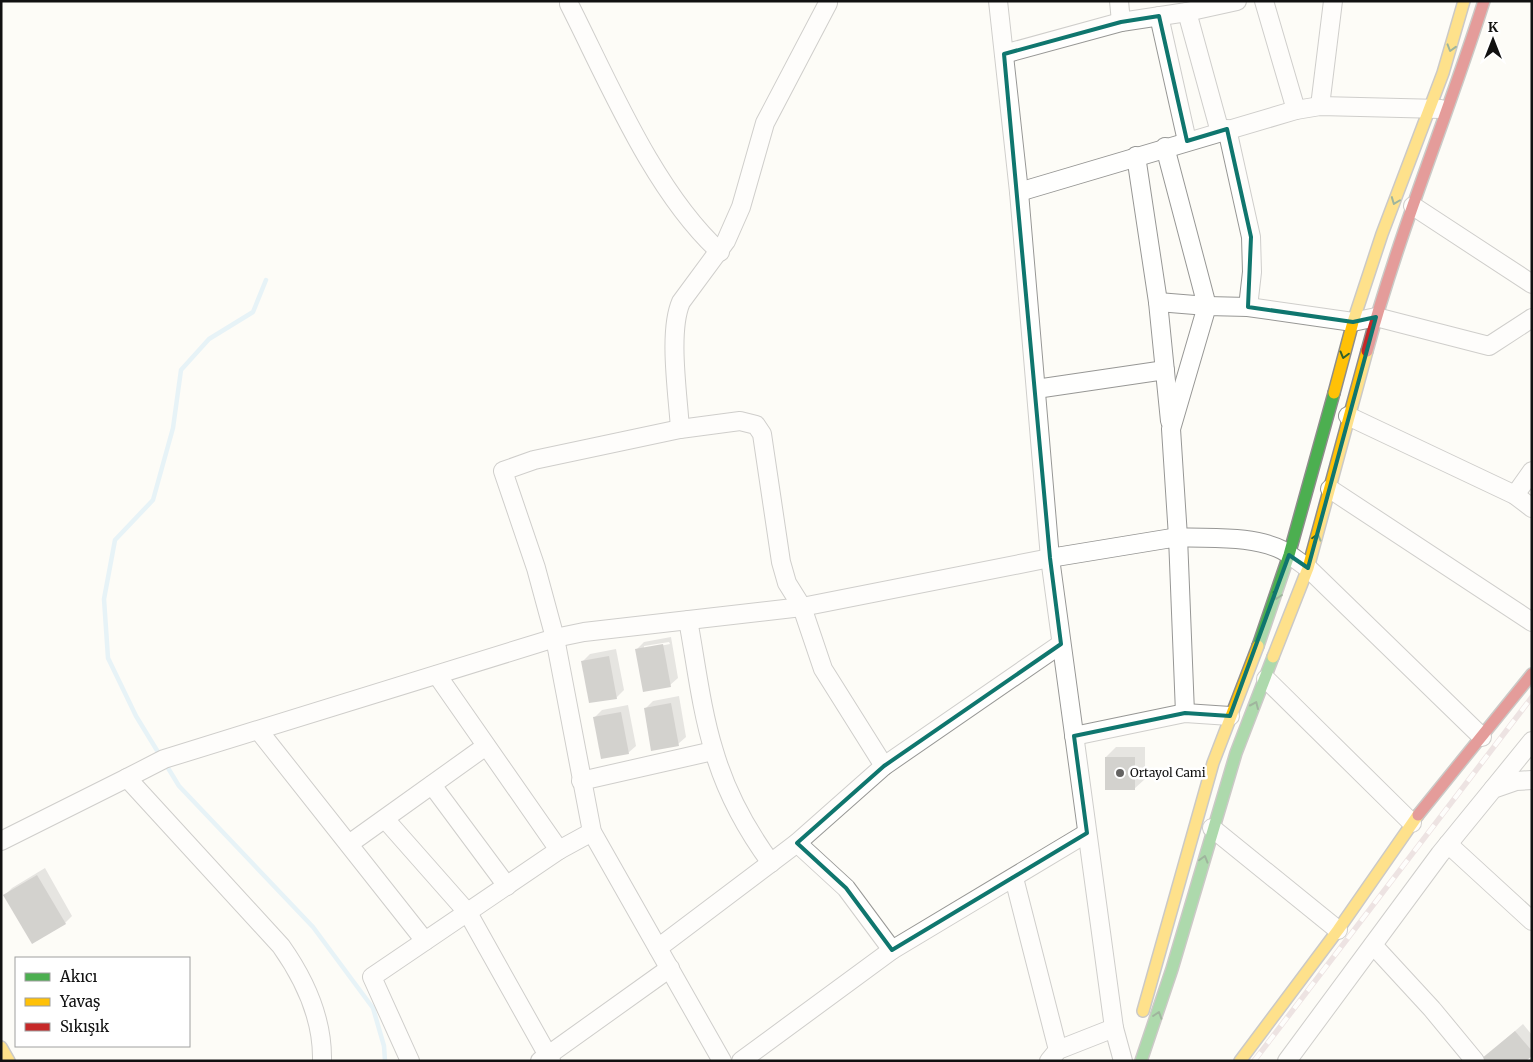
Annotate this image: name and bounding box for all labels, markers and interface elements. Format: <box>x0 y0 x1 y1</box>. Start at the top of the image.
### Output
north arrow <box>1468 15 1518 65</box>
text: K <box>1488 18 1499 36</box>
one-way arrow <box>1446 44 1456 52</box>
one-way arrow <box>1390 196 1401 205</box>
one-way arrow <box>1339 350 1349 358</box>
one-way arrow <box>1312 533 1322 541</box>
one-way arrow <box>1272 591 1282 599</box>
one-way arrow <box>1248 701 1259 710</box>
place label: Ortayol Cami <box>1130 765 1206 780</box>
marker: Ortayol Cami <box>1114 767 1126 779</box>
one-way arrow <box>1198 856 1208 864</box>
legend <box>15 957 190 1047</box>
text: Akıcı <box>59 967 98 986</box>
text: Yavaş <box>59 992 100 1011</box>
one-way arrow <box>1152 1011 1162 1020</box>
text: Sıkışık <box>60 1017 110 1036</box>

